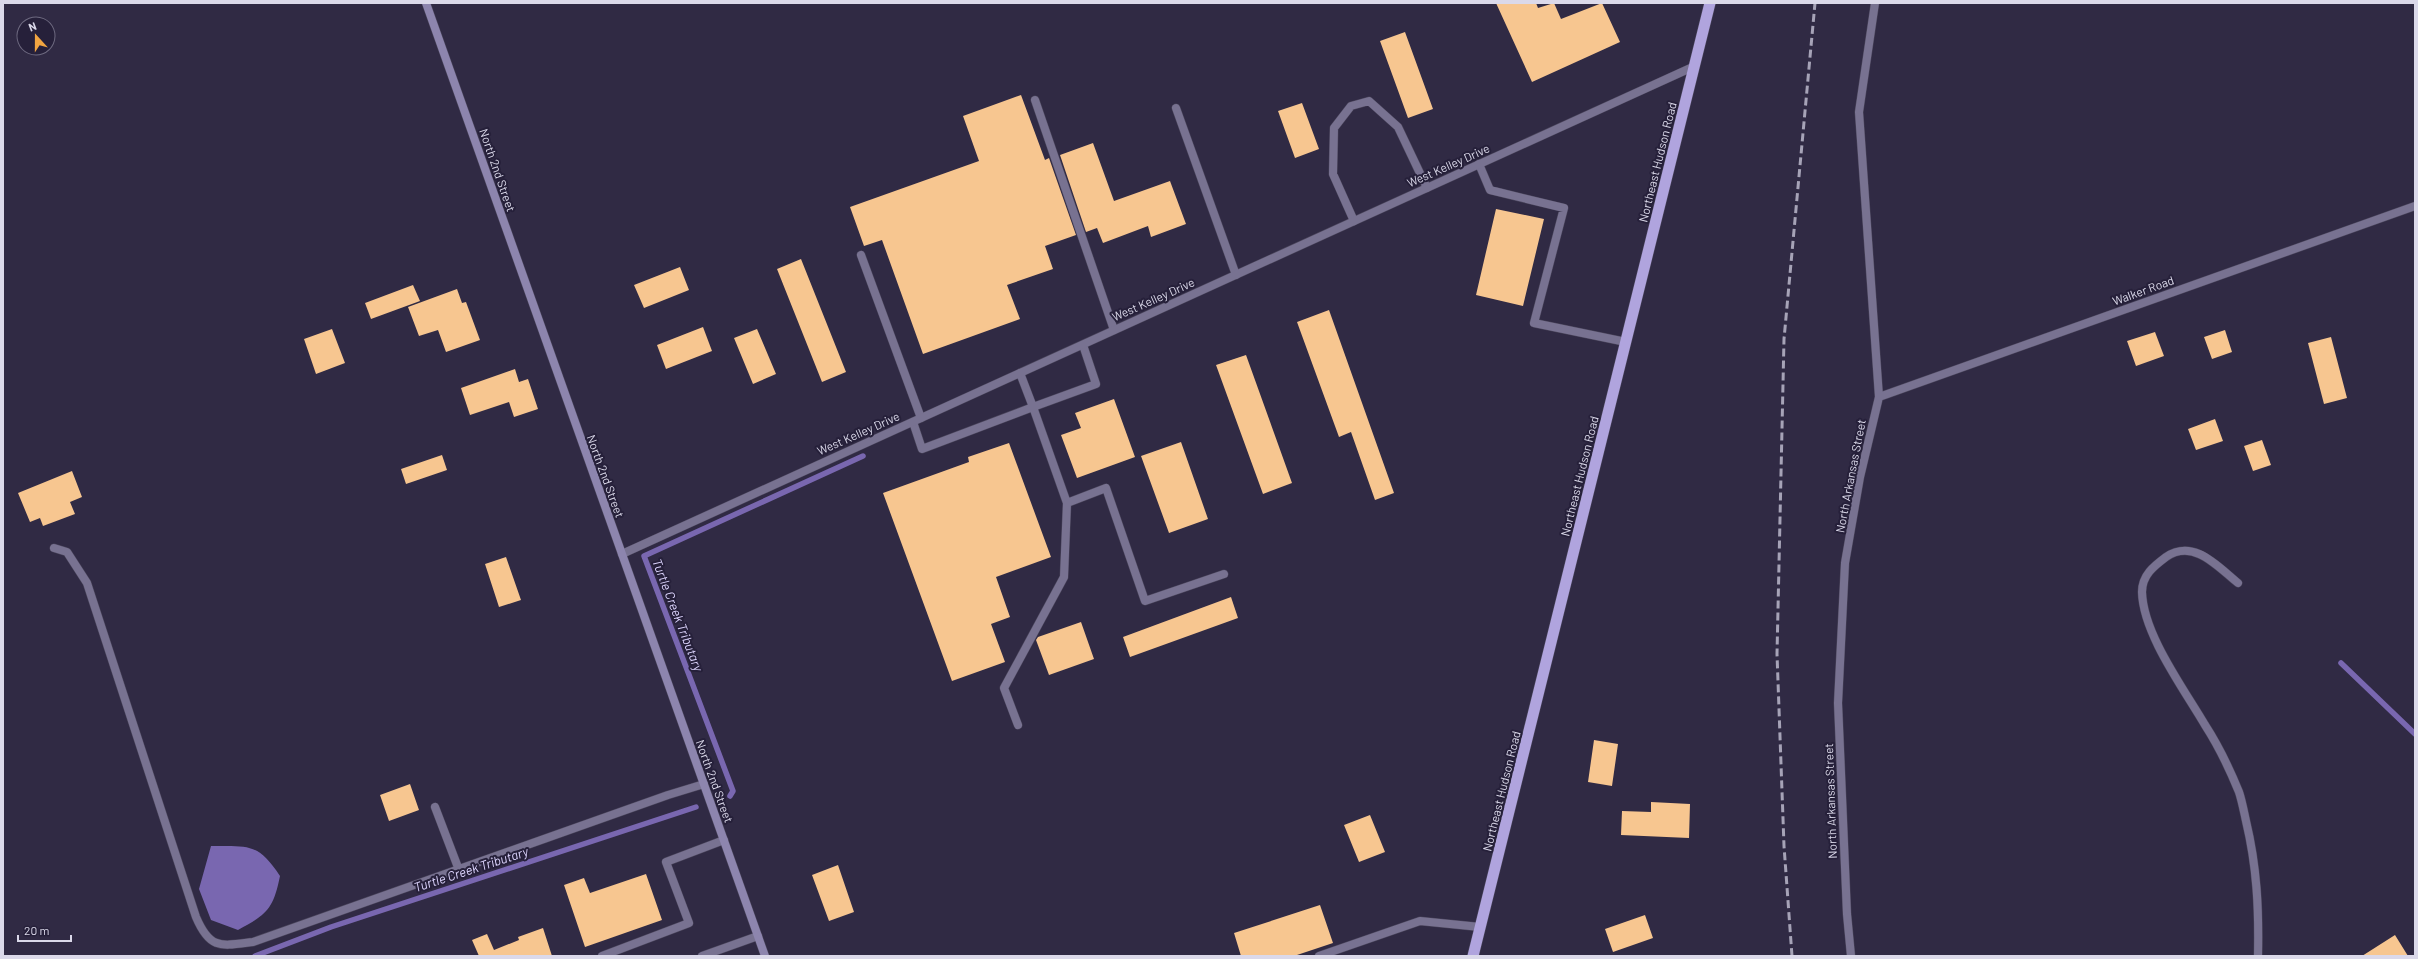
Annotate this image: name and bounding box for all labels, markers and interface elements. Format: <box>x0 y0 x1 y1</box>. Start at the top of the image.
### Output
north arrow <box>16 16 56 56</box>
text: N <box>26 19 38 34</box>
street label: Northeast Hudson Road <box>1635 100 1679 224</box>
street label: North 2nd Street <box>477 127 519 213</box>
street label: West Kelley Drive <box>1405 141 1491 189</box>
street label: Walker Road <box>2110 272 2176 308</box>
street label: West Kelley Drive <box>1110 275 1196 323</box>
street label: West Kelley Drive <box>815 409 901 457</box>
street label: Northeast Hudson Road <box>1557 414 1601 538</box>
street label: North Arkansas Street <box>1832 418 1868 534</box>
street label: North 2nd Street <box>585 433 627 519</box>
water label: Turtle Creek Tributary <box>649 556 707 675</box>
street label: Northeast Hudson Road <box>1479 729 1523 853</box>
street label: North 2nd Street <box>694 738 736 824</box>
street label: North Arkansas Street <box>1821 743 1839 859</box>
water label: Turtle Creek Tributary <box>412 843 531 895</box>
scale bar <box>18 917 71 943</box>
text: 20 m <box>24 923 50 937</box>

